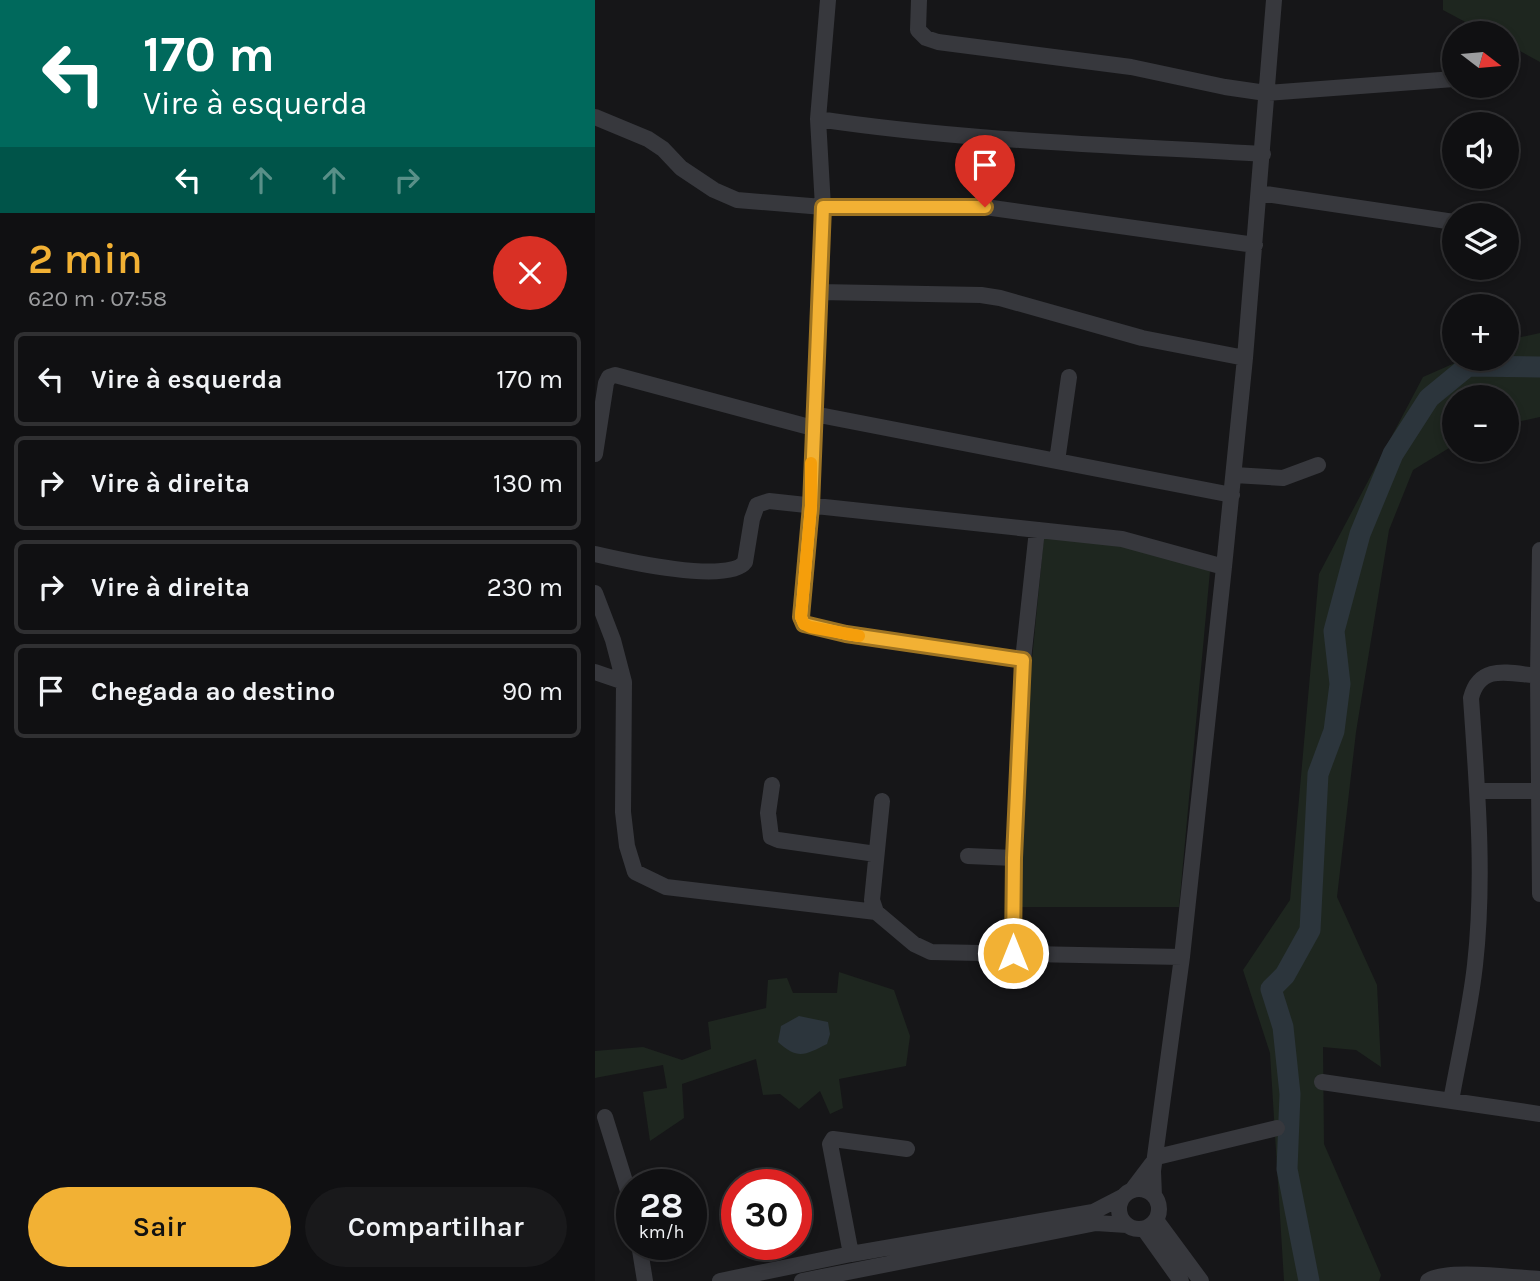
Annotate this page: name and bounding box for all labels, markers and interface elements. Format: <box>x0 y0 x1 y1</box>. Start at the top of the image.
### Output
north arrow <box>1442 21 1519 98</box>
map controls <box>1442 21 1519 462</box>
text: 170 m <box>143 26 275 83</box>
icon: left <box>28 28 119 119</box>
text: Vire à esquerda <box>143 85 367 122</box>
button: sound <box>1442 112 1519 189</box>
pin <box>955 135 1015 207</box>
icon: arrive <box>966 146 1004 184</box>
icon: left <box>169 161 207 199</box>
icon: ahead <box>242 161 280 199</box>
icon: ahead <box>315 161 353 199</box>
icon: right <box>388 161 426 199</box>
button: layers <box>1442 203 1519 280</box>
text: 2 min <box>28 234 143 284</box>
button: close <box>493 236 567 310</box>
text: 620 m · 07:58 <box>28 285 167 312</box>
button: + <box>1442 294 1519 371</box>
icon: left <box>32 360 70 398</box>
text: Vire à esquerda <box>91 364 282 395</box>
text: 170 m <box>496 364 563 395</box>
button: − <box>1442 385 1519 462</box>
icon: right <box>32 464 70 502</box>
text: Vire à direita <box>91 468 250 499</box>
text: 130 m <box>493 468 563 499</box>
icon: right <box>32 568 70 606</box>
text: Vire à direita <box>91 572 250 603</box>
text: 230 m <box>487 572 563 603</box>
icon: arrive <box>32 672 70 710</box>
text: Chegada ao destino <box>91 676 335 707</box>
text: 90 m <box>502 676 563 707</box>
position arrow <box>976 916 1050 990</box>
speed limit sign: 30 <box>721 1169 812 1260</box>
text: 28 <box>640 1185 683 1226</box>
button: Sair <box>28 1187 291 1267</box>
button: Compartilhar <box>305 1187 567 1267</box>
text: km/h <box>639 1221 684 1243</box>

